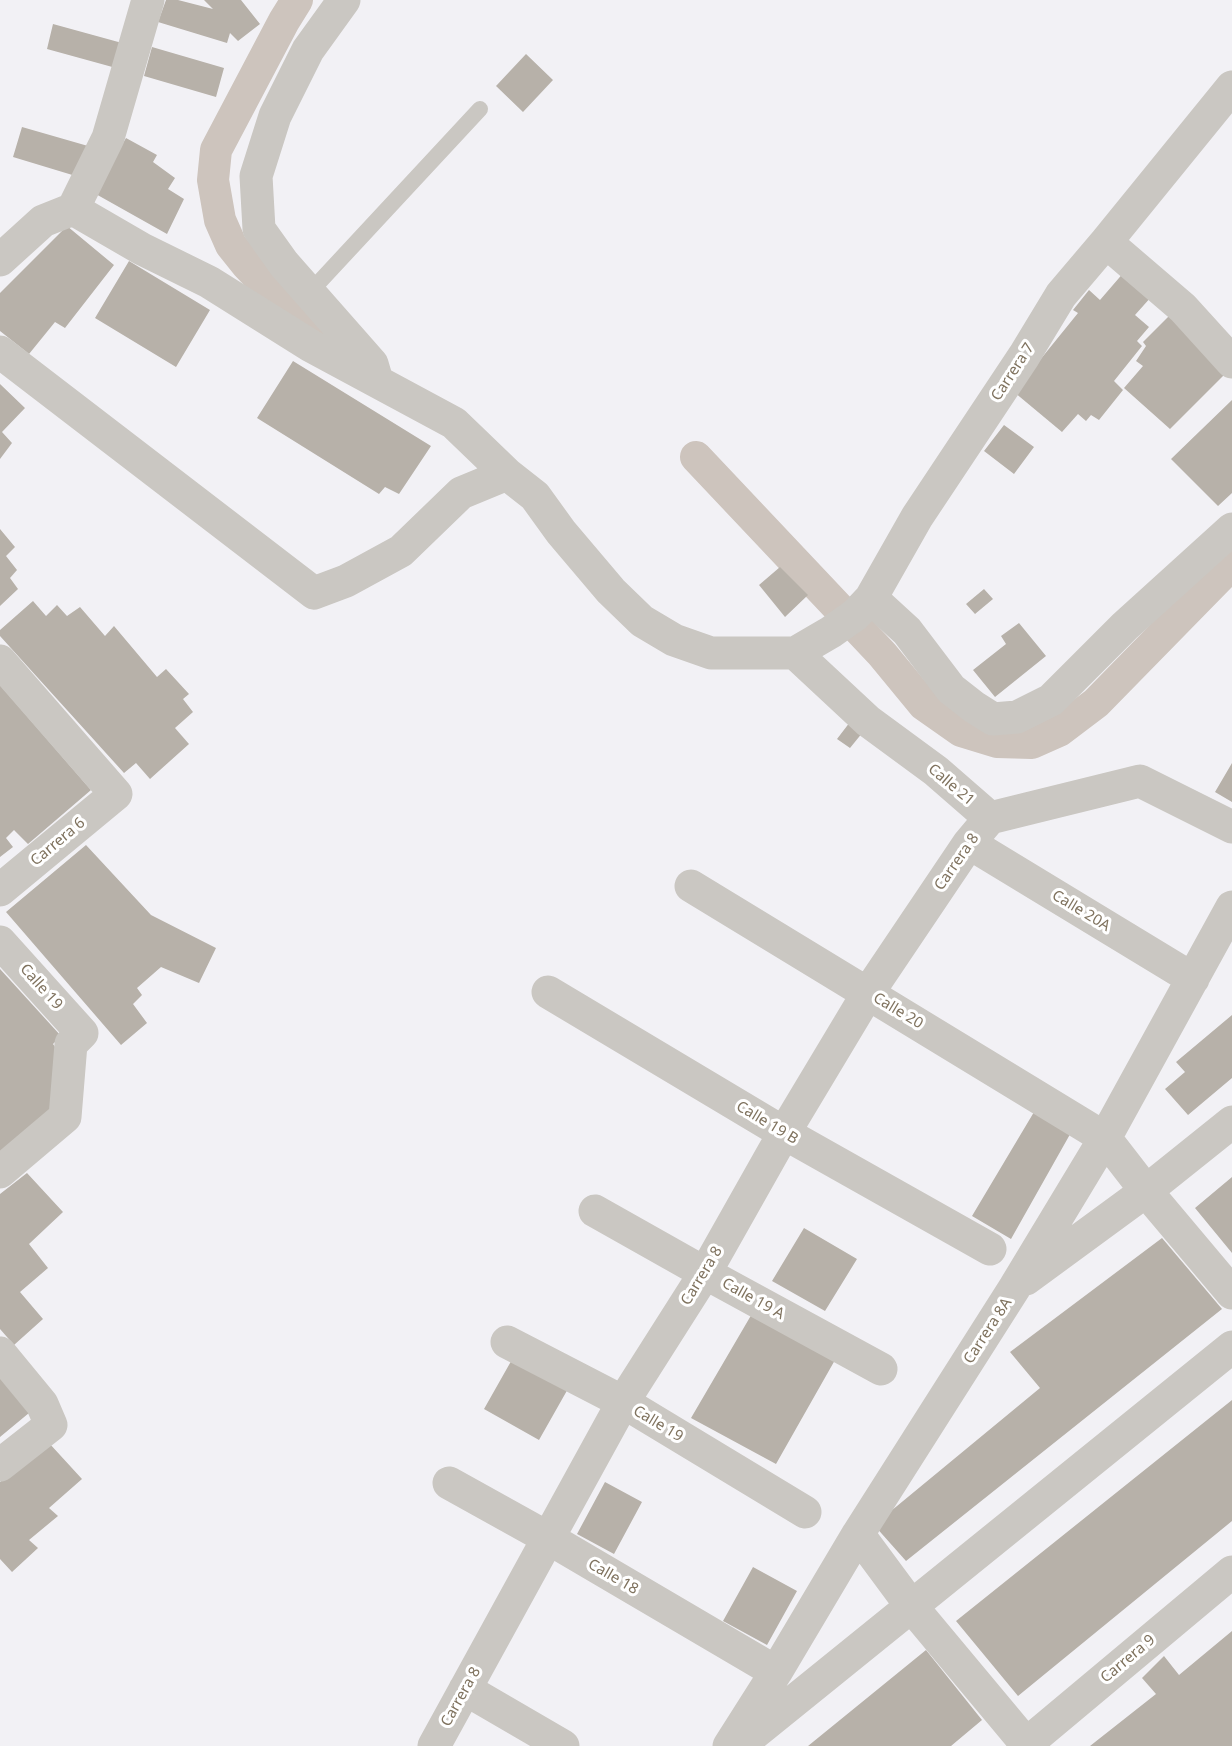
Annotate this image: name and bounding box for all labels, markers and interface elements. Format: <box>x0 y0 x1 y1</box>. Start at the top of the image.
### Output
street label: Carrera 7 <box>988 340 1038 404</box>
street label: Calle 21 <box>924 760 978 810</box>
street label: Carrera 6 <box>27 814 89 870</box>
street label: Carrera 8 <box>931 830 983 894</box>
street label: Calle 20A <box>1049 887 1113 935</box>
street label: Calle 19 <box>16 960 66 1014</box>
street label: Calle 20 <box>870 989 926 1033</box>
street label: Calle 19 B <box>733 1098 801 1148</box>
street label: Carrera 8 <box>677 1243 727 1309</box>
street label: Calle 19 A <box>719 1274 787 1324</box>
street label: Carrera 8A <box>960 1295 1016 1367</box>
street label: Calle 19 <box>630 1402 686 1446</box>
street label: Calle 18 <box>585 1555 641 1599</box>
street label: Carrera 9 <box>1097 1631 1159 1687</box>
street label: Carrera 8 <box>437 1664 485 1730</box>

